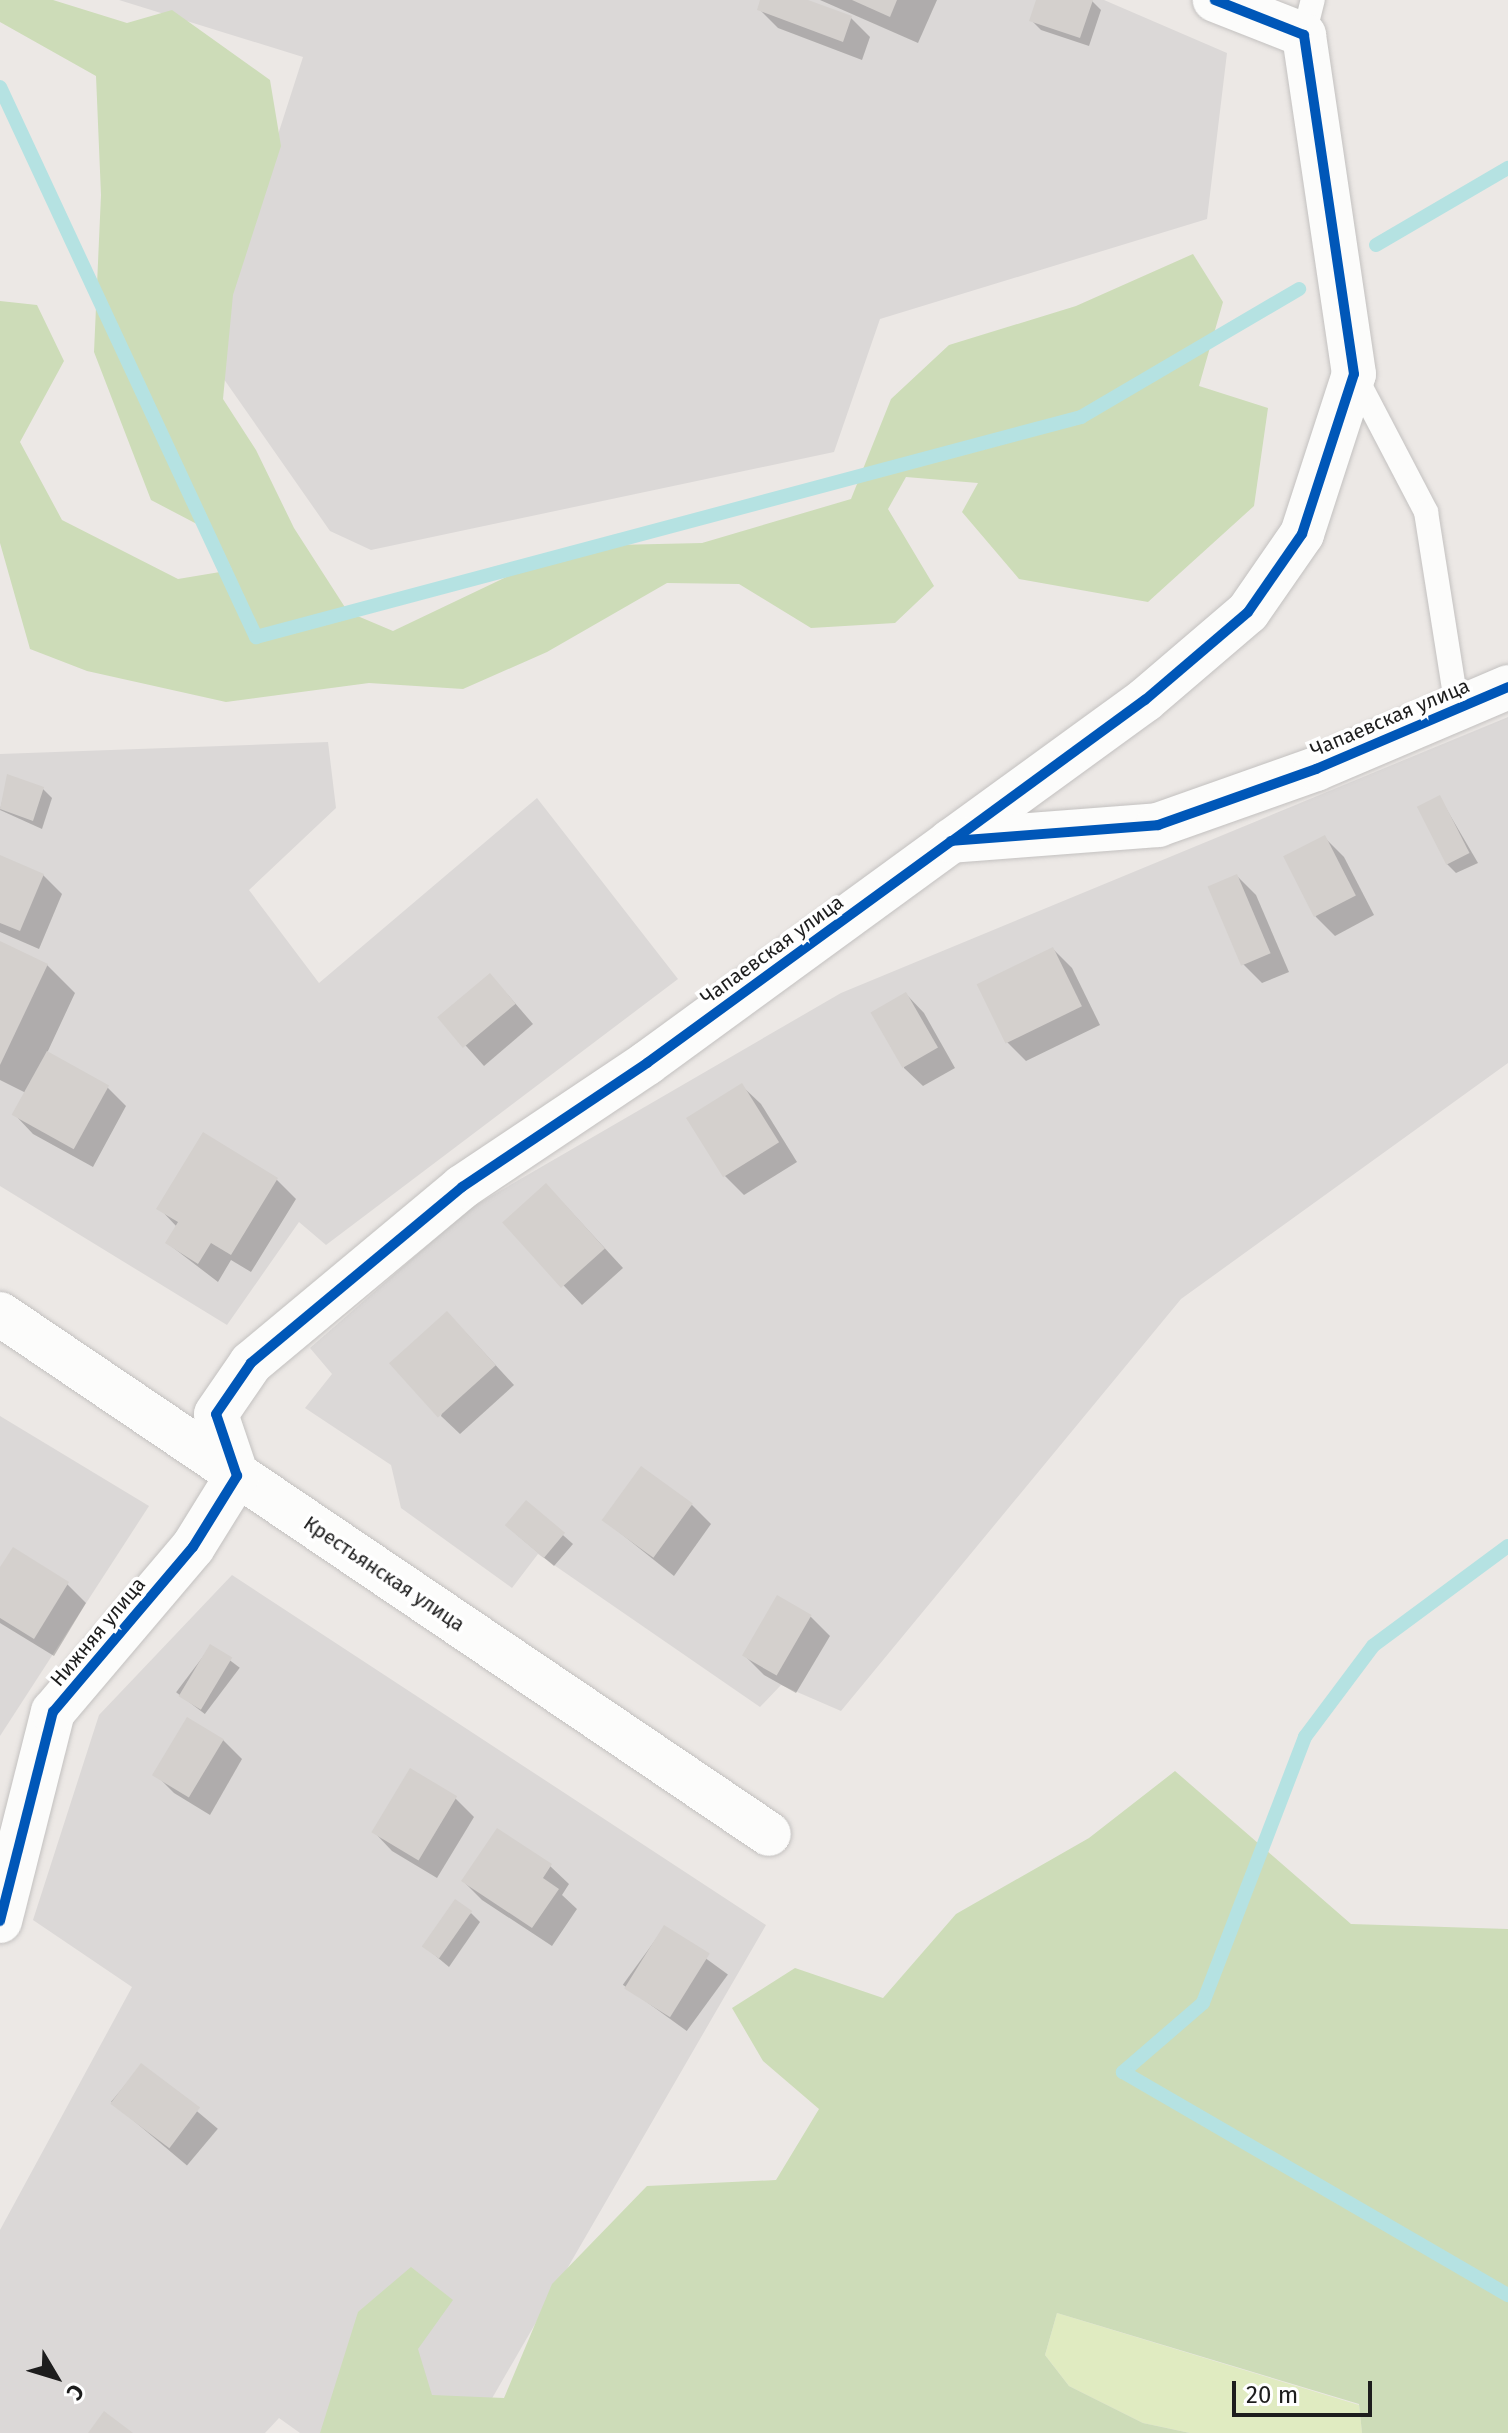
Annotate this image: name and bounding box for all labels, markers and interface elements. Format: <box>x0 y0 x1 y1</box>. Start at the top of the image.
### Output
street label: Чапаевская улица <box>1307 674 1473 762</box>
street label: Чапаевская улица <box>696 890 848 1010</box>
street label: Крестьянская улица <box>299 1511 469 1637</box>
street label: Нижняя улица <box>45 1573 151 1691</box>
north arrow <box>16 2337 96 2417</box>
scale bar <box>1236 2365 1376 2415</box>
text: С <box>61 2379 90 2405</box>
text: 20 m <box>1246 2381 1298 2409</box>

